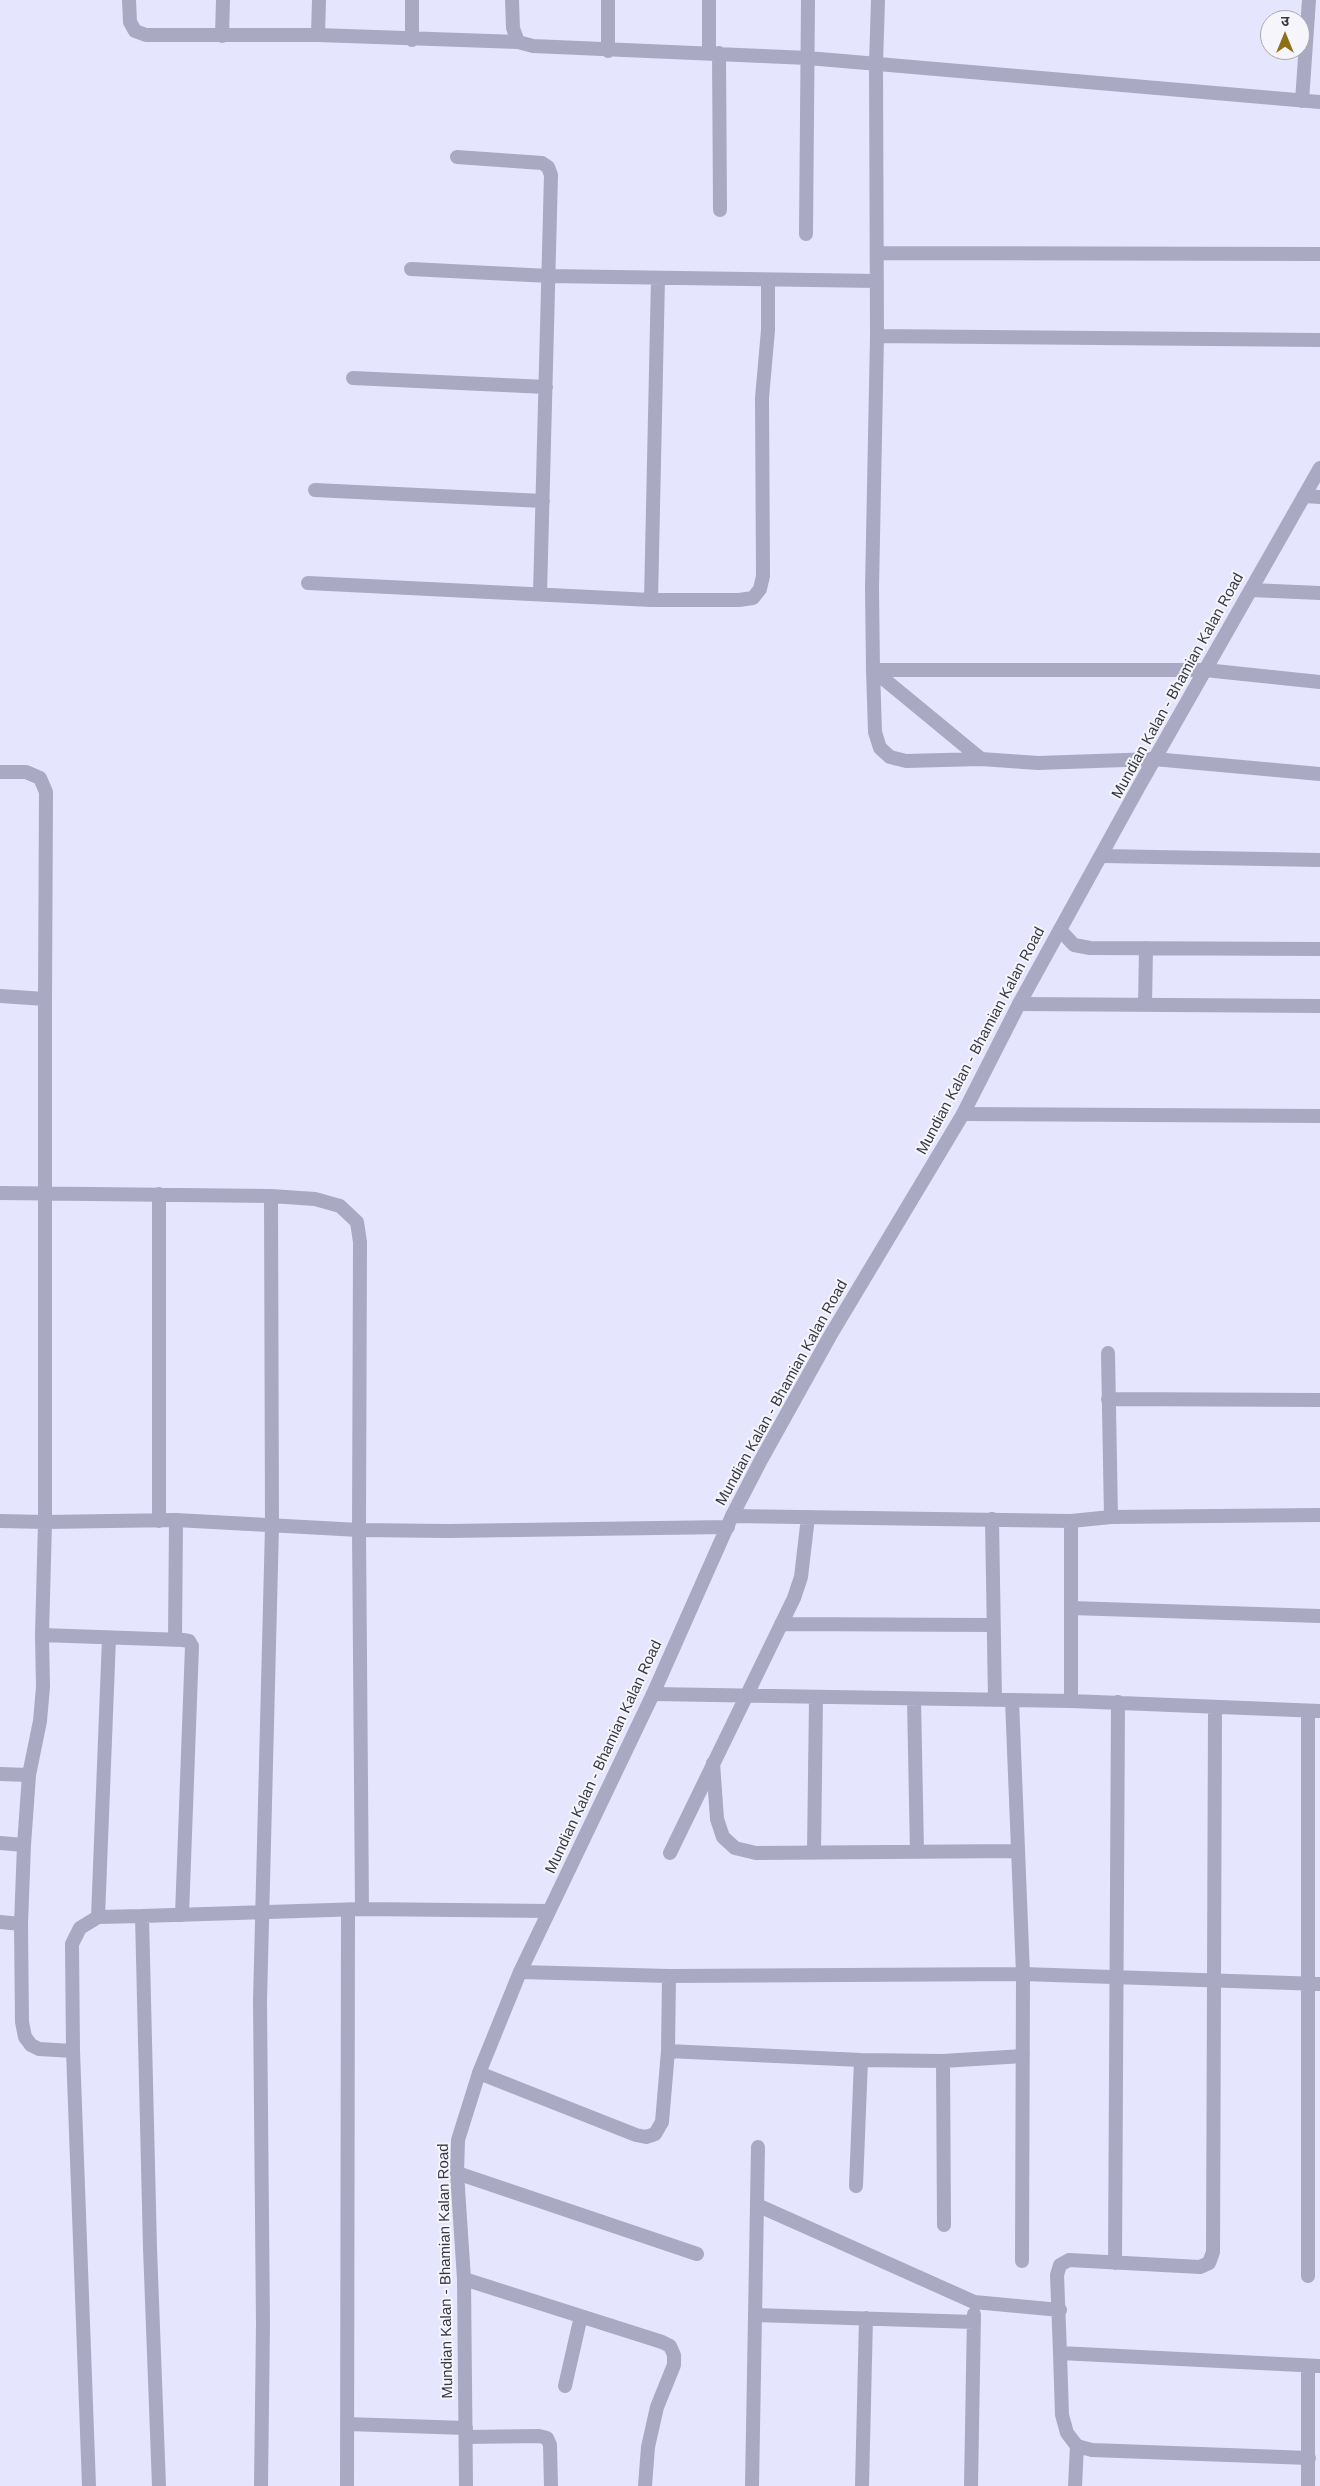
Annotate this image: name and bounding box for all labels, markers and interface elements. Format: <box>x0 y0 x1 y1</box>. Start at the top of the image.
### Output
north arrow <box>1260 10 1310 60</box>
text: उ <box>1281 13 1289 29</box>
street label: Mundian Kalan - Bhamian Kalan Road <box>1108 570 1248 802</box>
street label: Mundian Kalan - Bhamian Kalan Road <box>913 924 1049 1158</box>
street label: Mundian Kalan - Bhamian Kalan Road <box>712 1277 852 1509</box>
street label: Mundian Kalan - Bhamian Kalan Road <box>542 1638 666 1876</box>
street label: Mundian Kalan - Bhamian Kalan Road <box>435 2143 457 2399</box>

